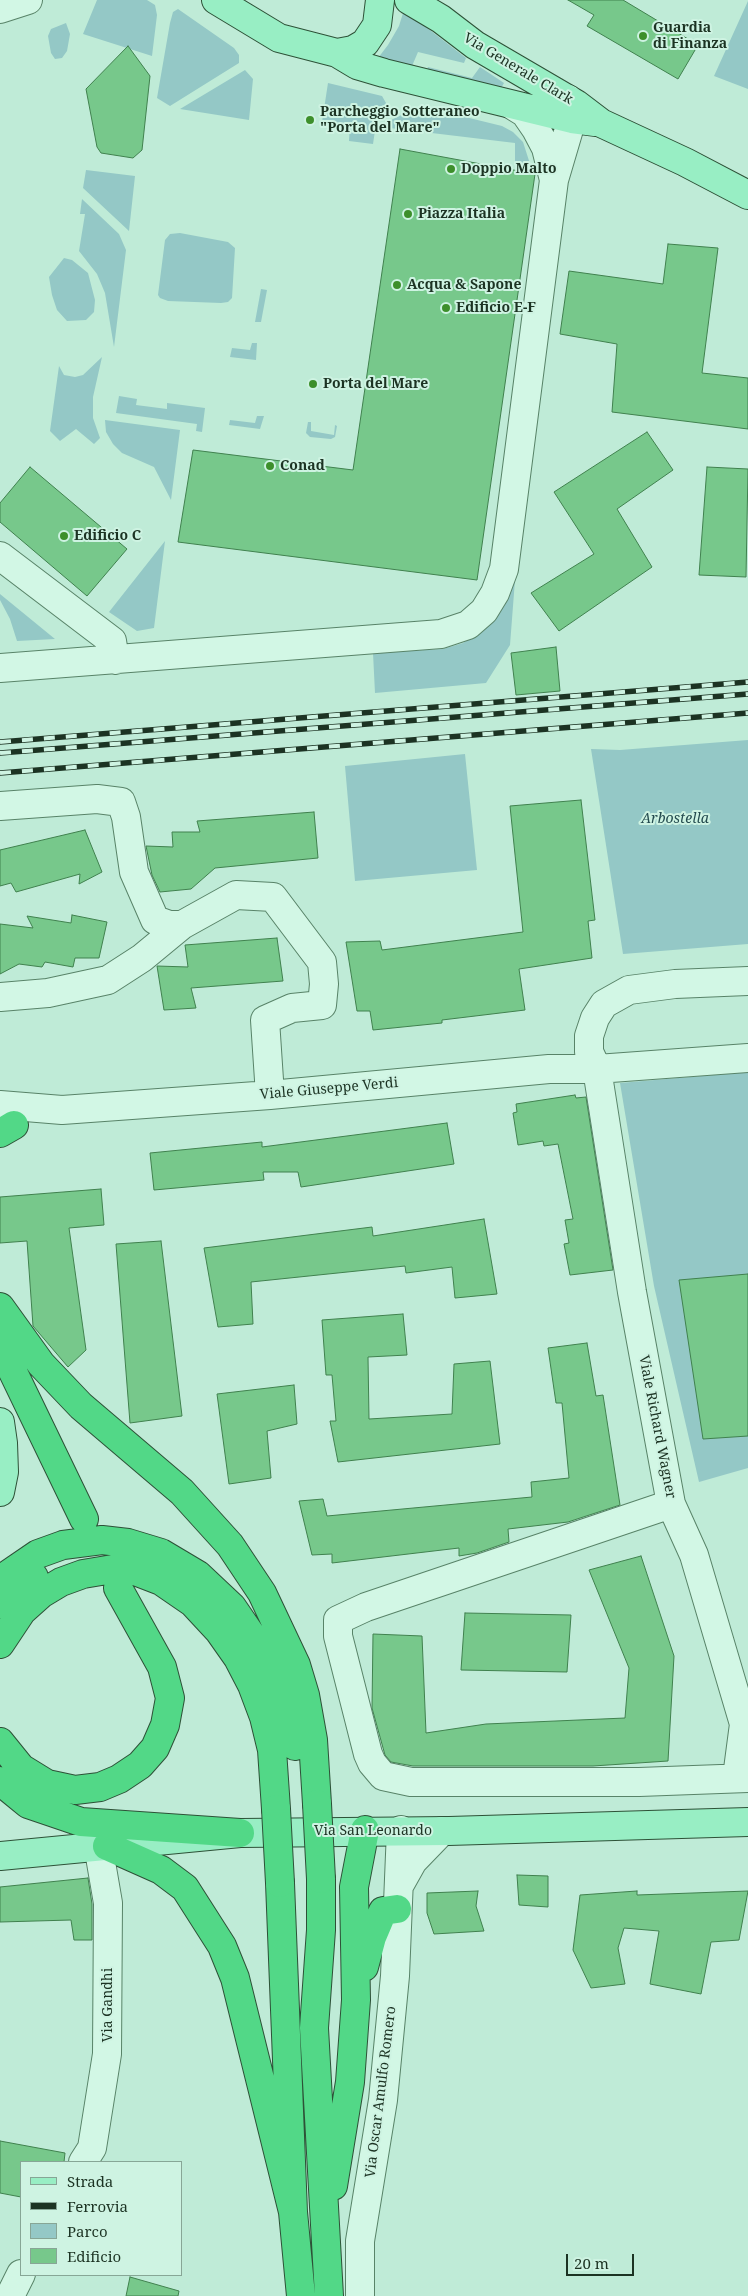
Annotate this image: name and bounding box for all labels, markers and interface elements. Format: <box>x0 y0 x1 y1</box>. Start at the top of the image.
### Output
place label: Guardia di Finanza <box>653 20 727 52</box>
street label: Via Generale Clark <box>460 30 576 108</box>
marker: Guardia di Finanza <box>637 30 649 42</box>
place label: Parcheggio Sotteraneo "Porta del Mare" <box>320 104 480 136</box>
marker: Parcheggio Sotteraneo "Porta del Mare" <box>304 114 316 126</box>
place label: Doppio Malto <box>461 161 556 177</box>
marker: Doppio Malto <box>445 163 457 175</box>
place label: Piazza Italia <box>418 206 505 222</box>
marker: Piazza Italia <box>402 208 414 220</box>
place label: Acqua & Sapone <box>407 277 521 293</box>
marker: Acqua & Sapone <box>391 279 403 291</box>
place label: Edificio E-F <box>456 300 536 316</box>
marker: Edificio E-F <box>440 302 452 314</box>
place label: Porta del Mare <box>323 376 428 392</box>
marker: Porta del Mare <box>307 378 319 390</box>
place label: Conad <box>280 458 325 474</box>
marker: Conad <box>264 460 276 472</box>
place label: Edificio C <box>74 528 141 544</box>
marker: Edificio C <box>58 530 70 542</box>
park label: Arbostella <box>641 811 709 827</box>
street label: Viale Giuseppe Verdi <box>259 1075 399 1103</box>
street label: Viale Richard Wagner <box>635 1354 679 1500</box>
street label: Via San Leonardo <box>314 1823 432 1839</box>
street label: Via Gandhi <box>100 1968 116 2042</box>
street label: Via Oscar Amulfo Romero <box>362 2005 400 2179</box>
legend <box>20 2161 182 2276</box>
text: Strada <box>67 2171 113 2191</box>
text: Ferrovia <box>67 2196 128 2216</box>
text: Parco <box>67 2221 108 2241</box>
scale bar <box>568 2244 636 2276</box>
text: Edificio <box>67 2246 121 2266</box>
text: 20 m <box>574 2253 609 2273</box>

